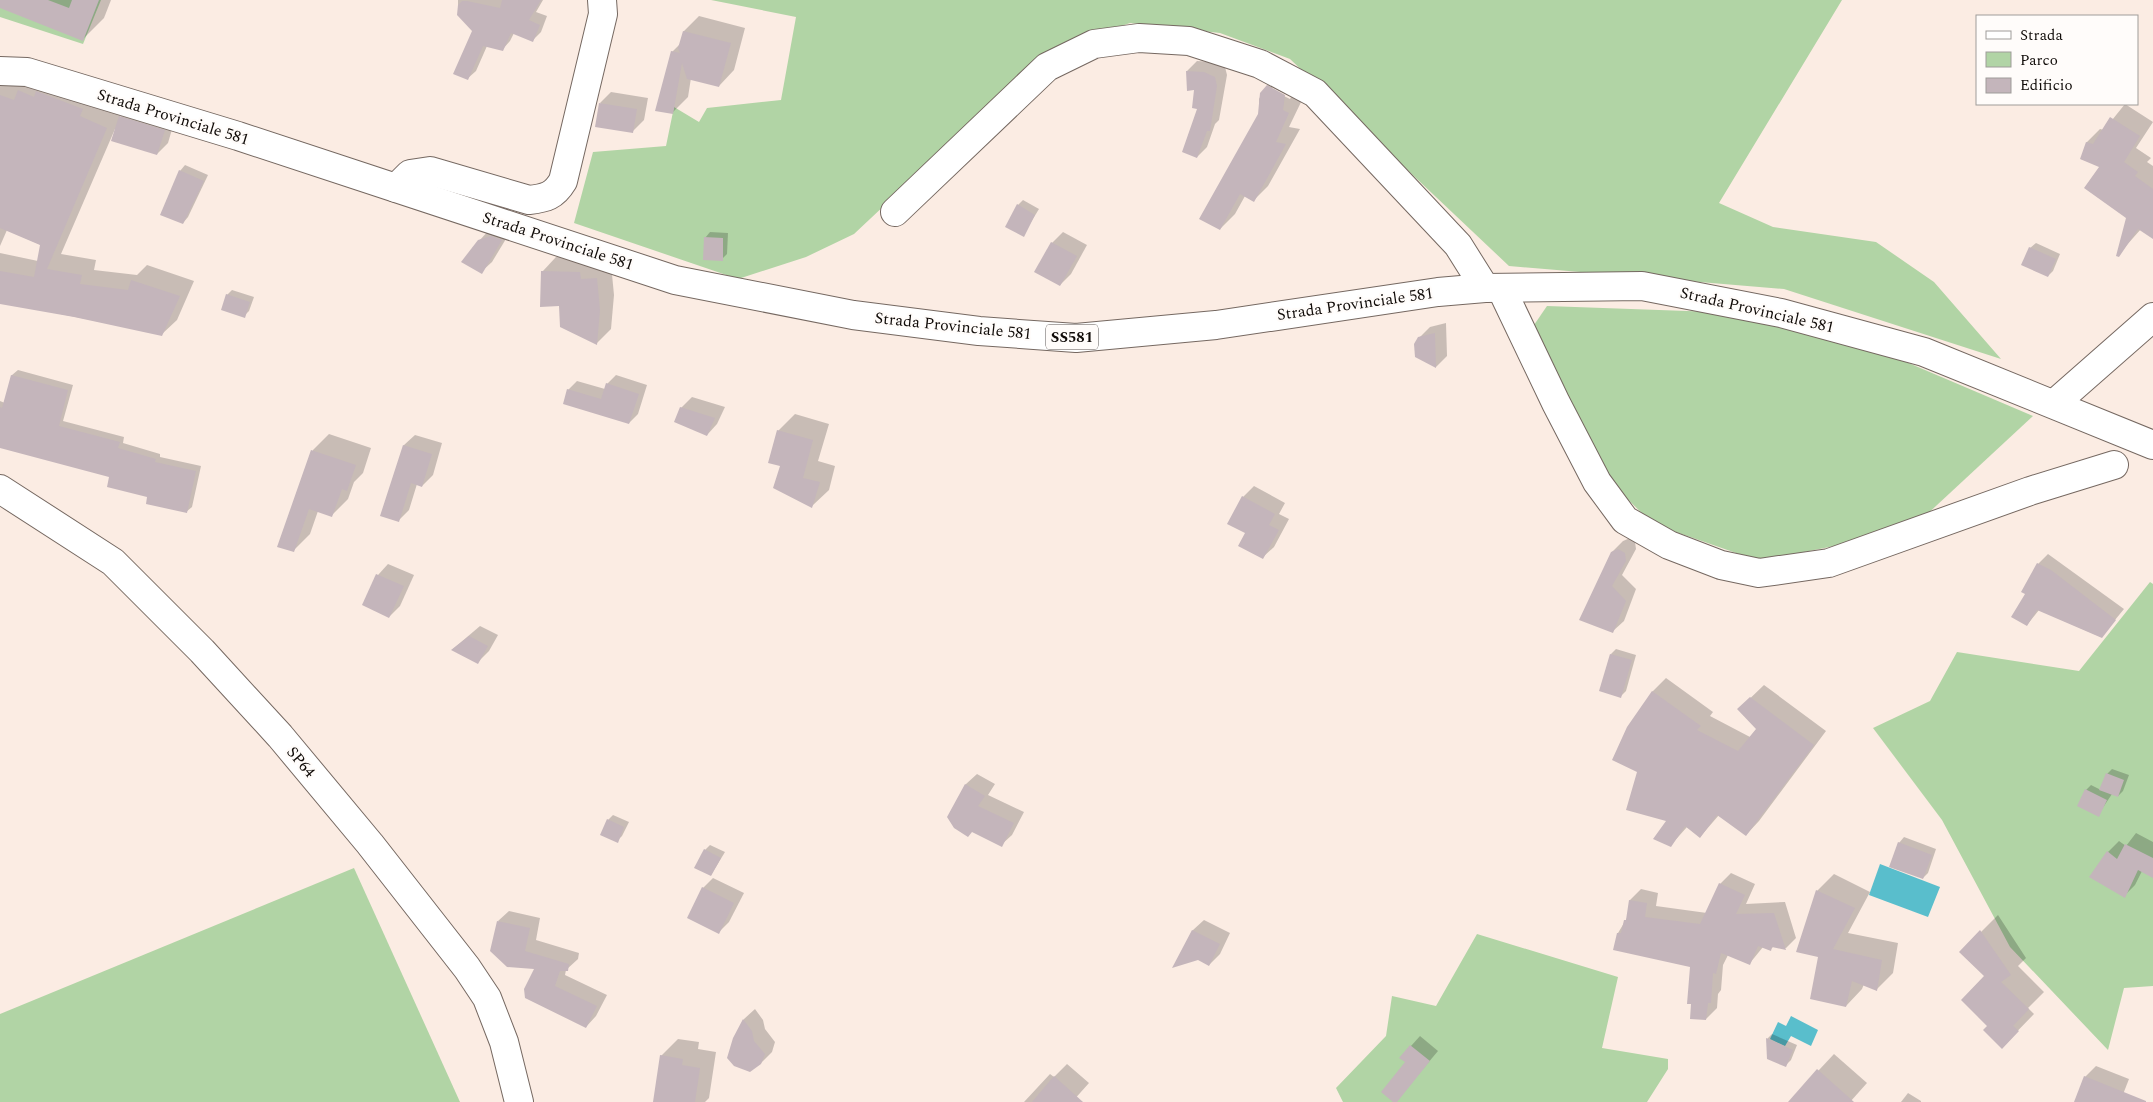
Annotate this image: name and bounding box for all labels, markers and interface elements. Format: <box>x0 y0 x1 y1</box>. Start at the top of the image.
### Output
legend <box>1976 15 2138 105</box>
text: Strada <box>2020 24 2063 47</box>
text: Parco <box>2020 49 2058 72</box>
text: Edificio <box>2020 74 2073 97</box>
street label: Strada Provinciale 581 <box>94 83 252 151</box>
street label: Strada Provinciale 581 <box>479 205 637 277</box>
street label: Strada Provinciale 581 <box>1275 281 1435 327</box>
street label: Strada Provinciale 581 <box>1678 281 1836 339</box>
street label: Strada Provinciale 581 <box>873 306 1033 346</box>
road number: SS581 <box>1046 324 1098 350</box>
street label: SP64 <box>281 741 321 783</box>

